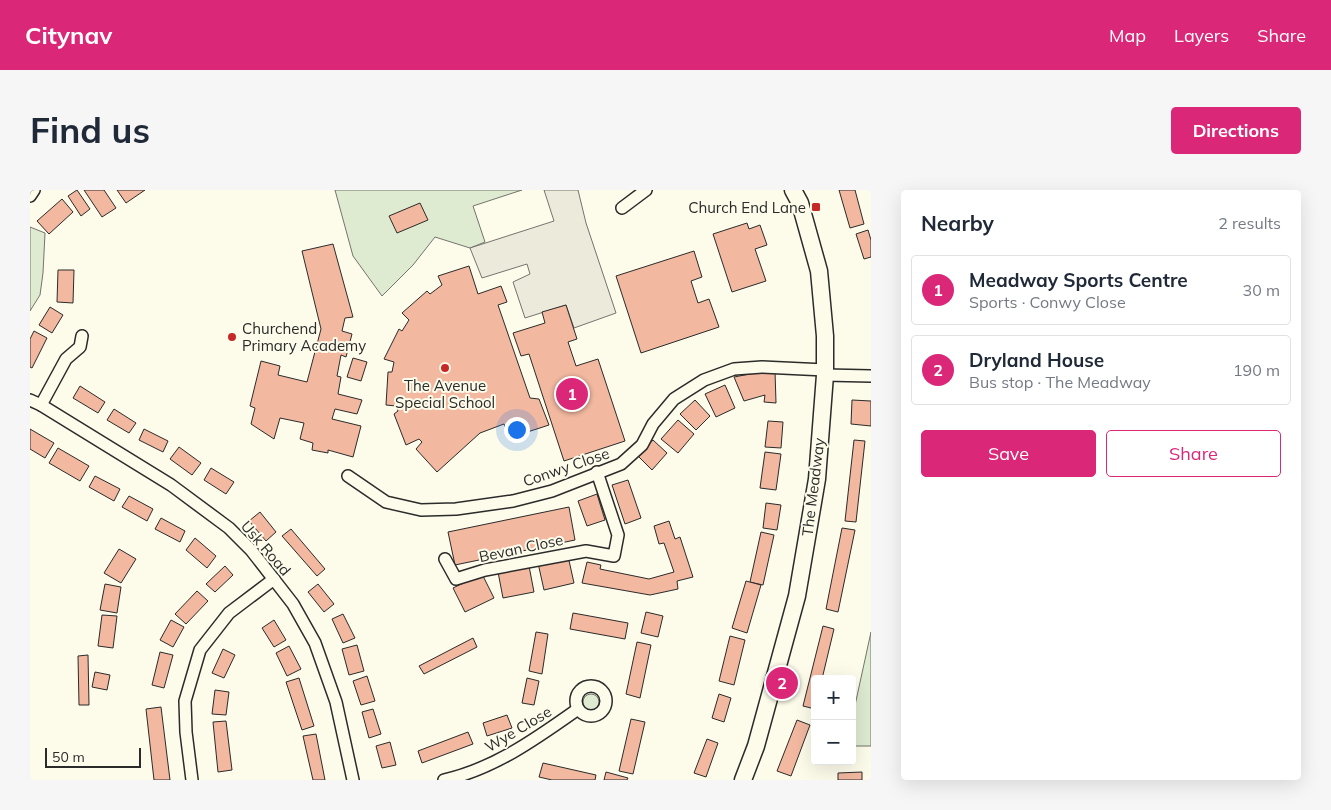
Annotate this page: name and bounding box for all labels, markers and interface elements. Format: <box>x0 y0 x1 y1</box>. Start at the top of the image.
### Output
text: Citynav <box>25 20 112 50</box>
text: Map <box>1109 24 1146 47</box>
text: Layers <box>1174 24 1229 47</box>
text: Share <box>1257 24 1306 47</box>
button: Directions <box>1171 107 1301 154</box>
text: Find us <box>30 108 150 152</box>
place label: Church End Lane <box>688 198 806 217</box>
marker: Church End Lane <box>810 201 822 213</box>
text: Nearby <box>921 210 994 236</box>
text: 2 results <box>1218 213 1281 233</box>
text: Meadway Sports Centre <box>969 268 1188 292</box>
text: 1 <box>933 280 943 300</box>
text: 30 m <box>1243 280 1280 300</box>
text: Sports · Conwy Close <box>969 292 1126 312</box>
place label: Churchend Primary Academy <box>242 319 366 355</box>
marker: Churchend Primary Academy <box>226 331 238 343</box>
text: Dryland House <box>969 348 1104 372</box>
text: 2 <box>933 360 943 380</box>
text: 190 m <box>1233 360 1280 380</box>
marker: The Avenue Special School <box>439 362 451 374</box>
text: Bus stop · The Meadway <box>969 372 1151 392</box>
pin: 1 <box>556 375 588 413</box>
place label: The Avenue Special School <box>395 376 495 412</box>
your location <box>504 417 530 443</box>
button: Save <box>921 430 1096 477</box>
button: Share <box>1106 430 1281 477</box>
street label: The Meadway <box>798 437 828 537</box>
street label: Conwy Close <box>520 443 612 491</box>
street label: Usk Road <box>237 517 295 579</box>
street label: Bevan Close <box>477 530 565 566</box>
pin: 2 <box>766 664 798 702</box>
map controls <box>811 675 856 765</box>
button: + <box>811 675 856 720</box>
street label: Wye Close <box>481 702 555 756</box>
button: − <box>811 720 856 765</box>
scale bar <box>45 745 141 768</box>
text: 50 m <box>52 748 85 766</box>

